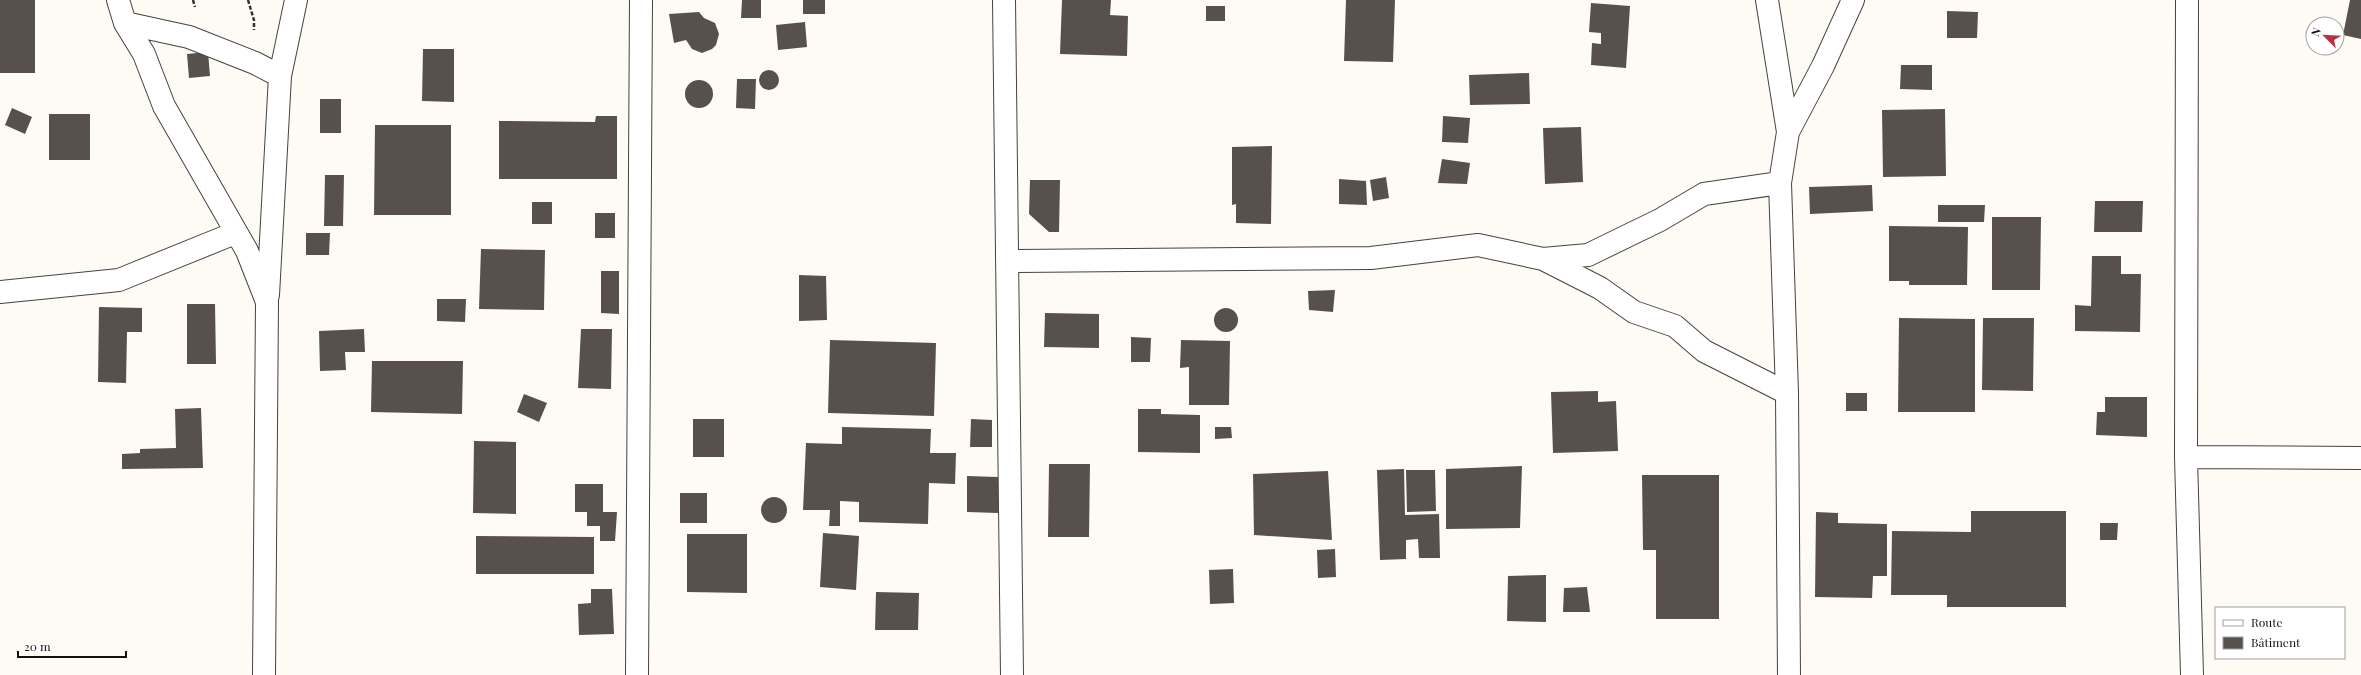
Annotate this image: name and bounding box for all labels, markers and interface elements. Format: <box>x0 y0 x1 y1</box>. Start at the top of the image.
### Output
north arrow <box>2305 16 2345 56</box>
text: N <box>2307 25 2324 38</box>
legend <box>2215 607 2345 659</box>
text: Route <box>2251 614 2283 630</box>
scale bar <box>18 633 126 659</box>
text: Bâtiment <box>2251 634 2301 650</box>
text: 20 m <box>24 638 51 654</box>

